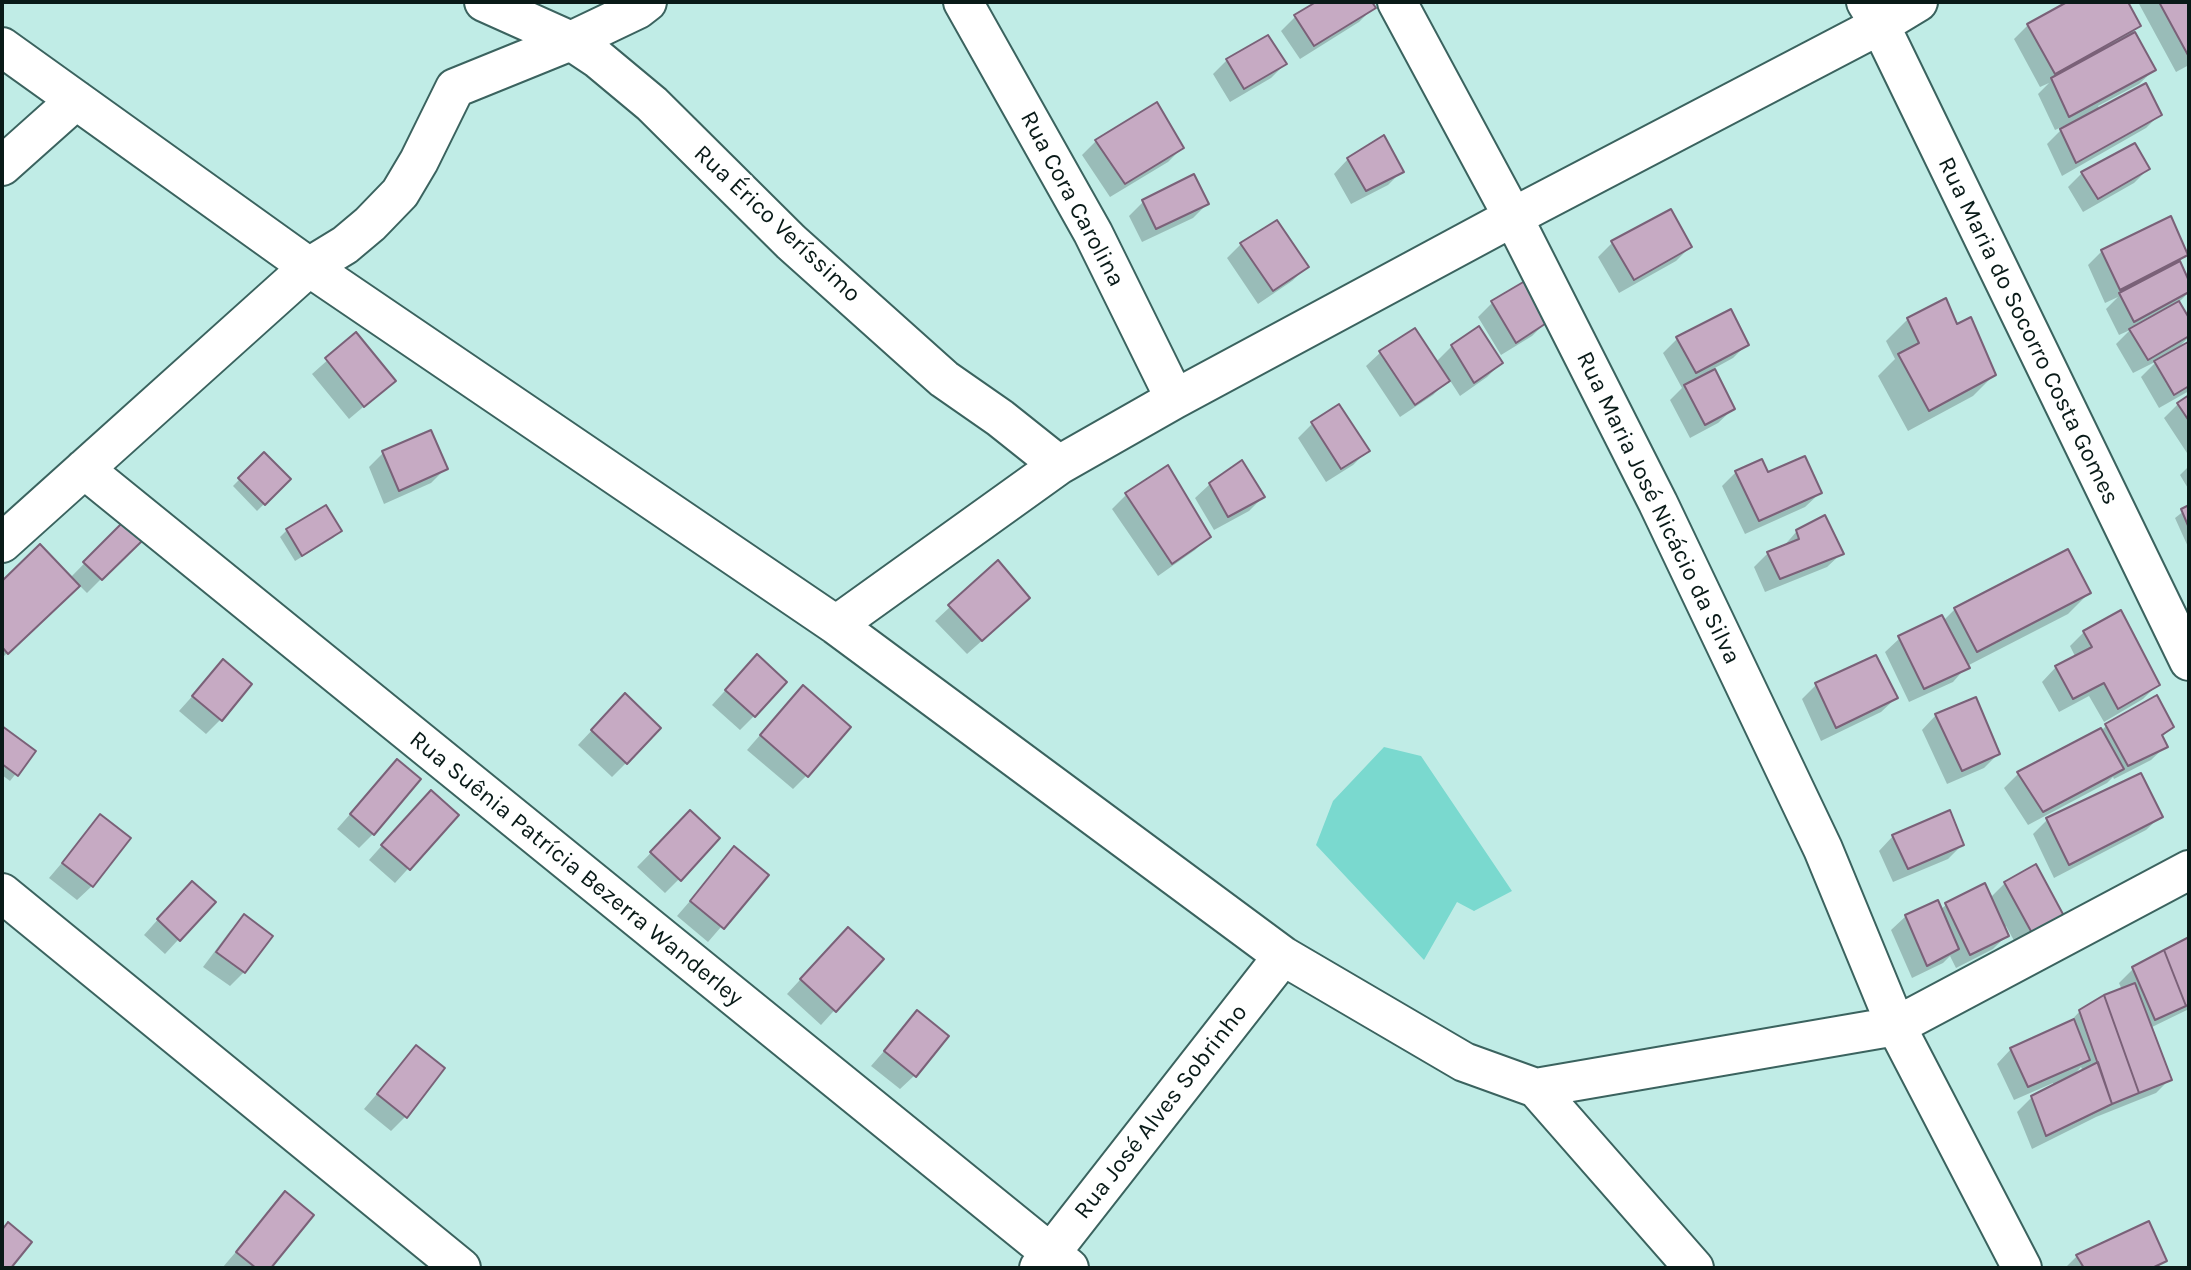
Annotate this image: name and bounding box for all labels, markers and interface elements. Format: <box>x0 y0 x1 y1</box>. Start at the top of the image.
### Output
street label: Rua Cora Carolina <box>1014 106 1130 292</box>
street label: Rua Érico Veríssimo <box>688 139 866 309</box>
street label: Rua Maria do Socorro Costa Gomes <box>1931 153 2125 509</box>
street label: Rua Maria José Nicácio da Silva <box>1570 347 1746 669</box>
street label: Rua Suênia Patrícia Bezerra Wanderley <box>403 725 749 1013</box>
street label: Rua José Alves Sobrinho <box>1068 999 1254 1225</box>

